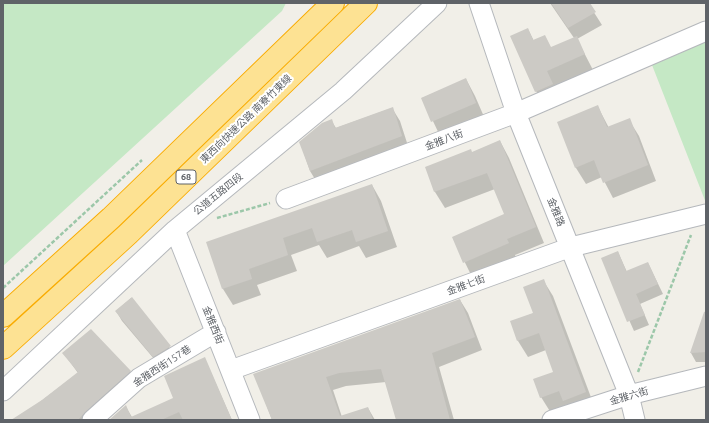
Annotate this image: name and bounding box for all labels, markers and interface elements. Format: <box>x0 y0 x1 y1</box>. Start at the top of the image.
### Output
street label: 東西向快速公路 南寮竹東線 <box>198 72 294 166</box>
street label: 金雅八街 <box>423 127 465 153</box>
road number: 68 <box>176 170 196 184</box>
street label: 公道五路四段 <box>191 170 245 218</box>
street label: 金雅路 <box>545 196 567 228</box>
street label: 金雅七街 <box>445 273 487 297</box>
street label: 金雅西街 <box>200 304 226 346</box>
street label: 金雅西街157巷 <box>131 343 193 389</box>
street label: 金雅六街 <box>608 385 650 407</box>

